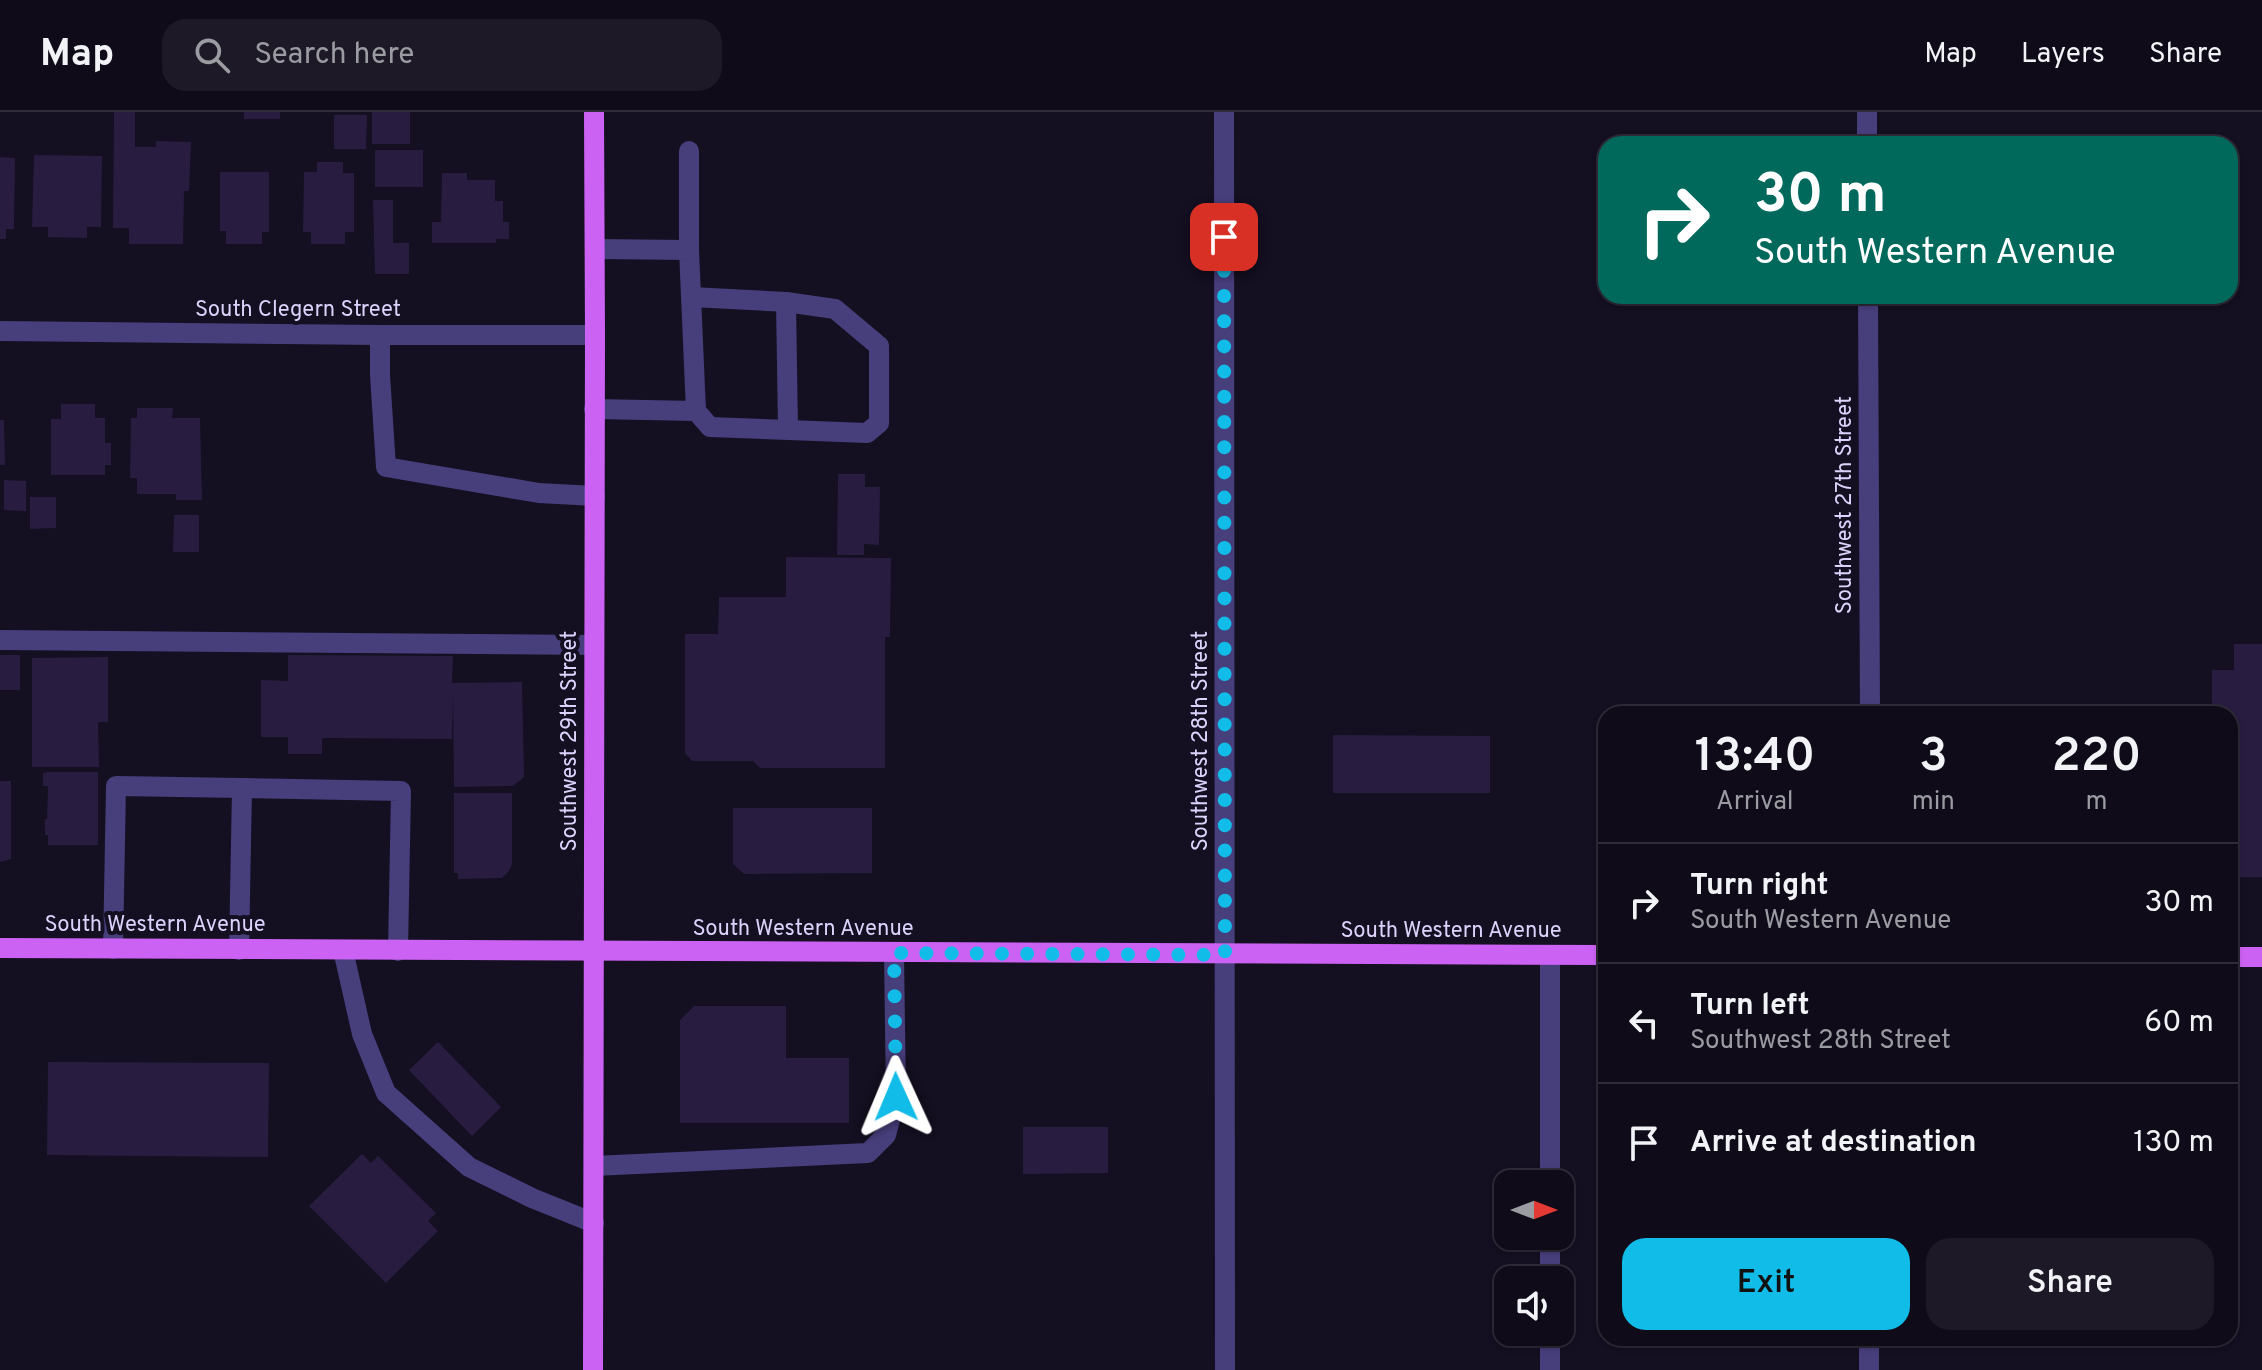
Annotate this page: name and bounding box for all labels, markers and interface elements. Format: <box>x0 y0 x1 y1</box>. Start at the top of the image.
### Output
search box <box>162 19 722 91</box>
text: Map <box>40 31 114 80</box>
icon: search <box>190 33 234 77</box>
text: Search here <box>254 37 414 74</box>
text: Map <box>1924 37 1977 73</box>
text: Layers <box>2021 37 2105 73</box>
text: Share <box>2149 37 2222 73</box>
text: 30 m <box>1754 162 1887 232</box>
icon: right <box>1622 168 1726 272</box>
pin <box>1190 203 1258 271</box>
icon: arrive <box>1202 215 1246 259</box>
text: South Western Avenue <box>1754 231 2116 277</box>
street label: South Clegern Street <box>195 297 401 324</box>
street label: Southwest 27th Street <box>1832 396 1859 614</box>
street label: Southwest 29th Street <box>557 631 584 851</box>
street label: Southwest 28th Street <box>1188 631 1215 851</box>
text: 13:40 <box>1694 728 1815 788</box>
text: 3 <box>1919 728 1948 788</box>
text: 220 <box>2051 728 2142 788</box>
text: Arrival <box>1716 786 1794 819</box>
text: min <box>1912 786 1955 819</box>
text: m <box>2085 786 2108 819</box>
text: Turn right <box>1690 868 1828 905</box>
icon: right <box>1622 881 1666 925</box>
text: 30 m <box>2145 885 2214 922</box>
text: South Western Avenue <box>1690 905 1951 938</box>
street label: South Western Avenue <box>44 912 266 939</box>
street label: South Western Avenue <box>692 916 914 943</box>
street label: South Western Avenue <box>1340 918 1562 945</box>
text: Turn left <box>1690 988 1810 1025</box>
icon: left <box>1622 1001 1666 1045</box>
text: 60 m <box>2144 1005 2214 1042</box>
text: Southwest 28th Street <box>1690 1025 1951 1058</box>
position arrow <box>854 1055 938 1139</box>
icon: arrive <box>1622 1121 1666 1165</box>
text: Arrive at destination <box>1690 1125 1976 1162</box>
text: 130 m <box>2133 1125 2214 1162</box>
north arrow <box>1494 1170 1574 1250</box>
map controls <box>1494 1170 1574 1346</box>
button: Exit <box>1622 1238 1910 1330</box>
button: Share <box>1926 1238 2214 1330</box>
button: sound <box>1494 1266 1574 1346</box>

